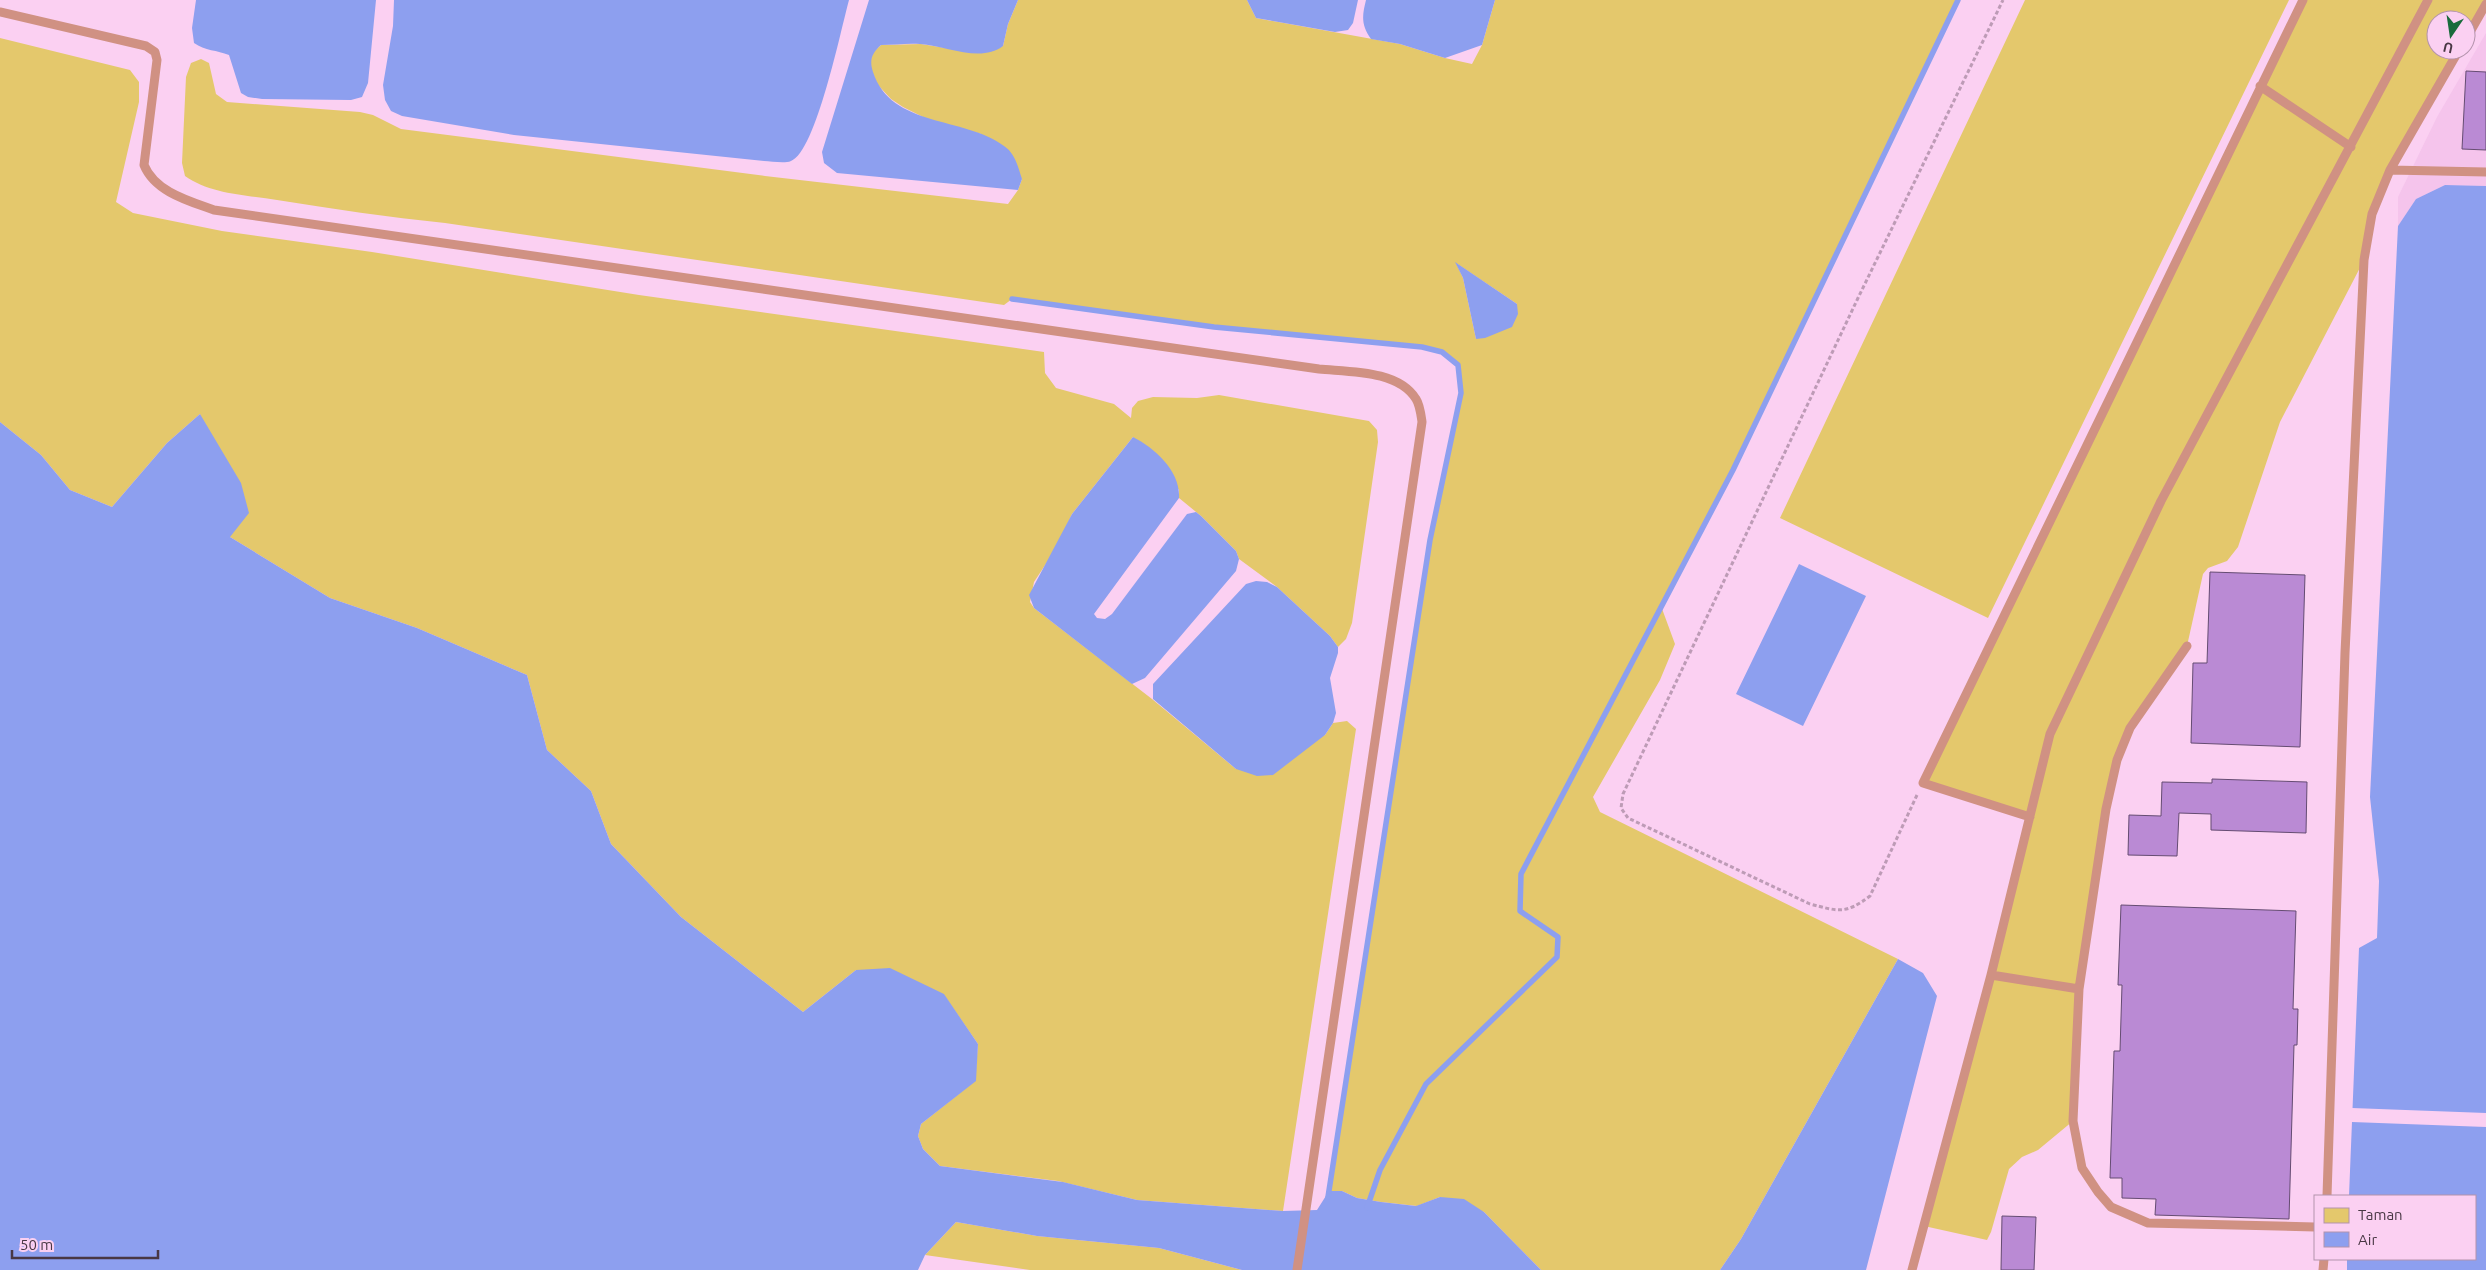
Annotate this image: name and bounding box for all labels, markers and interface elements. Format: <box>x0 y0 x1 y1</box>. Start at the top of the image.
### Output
north arrow <box>2426 10 2476 60</box>
text: U <box>2441 39 2455 57</box>
legend <box>2314 1195 2476 1260</box>
text: Taman <box>2358 1206 2403 1223</box>
scale bar <box>12 1228 159 1260</box>
text: Air <box>2358 1231 2377 1248</box>
text: 50 m <box>20 1236 53 1253</box>

